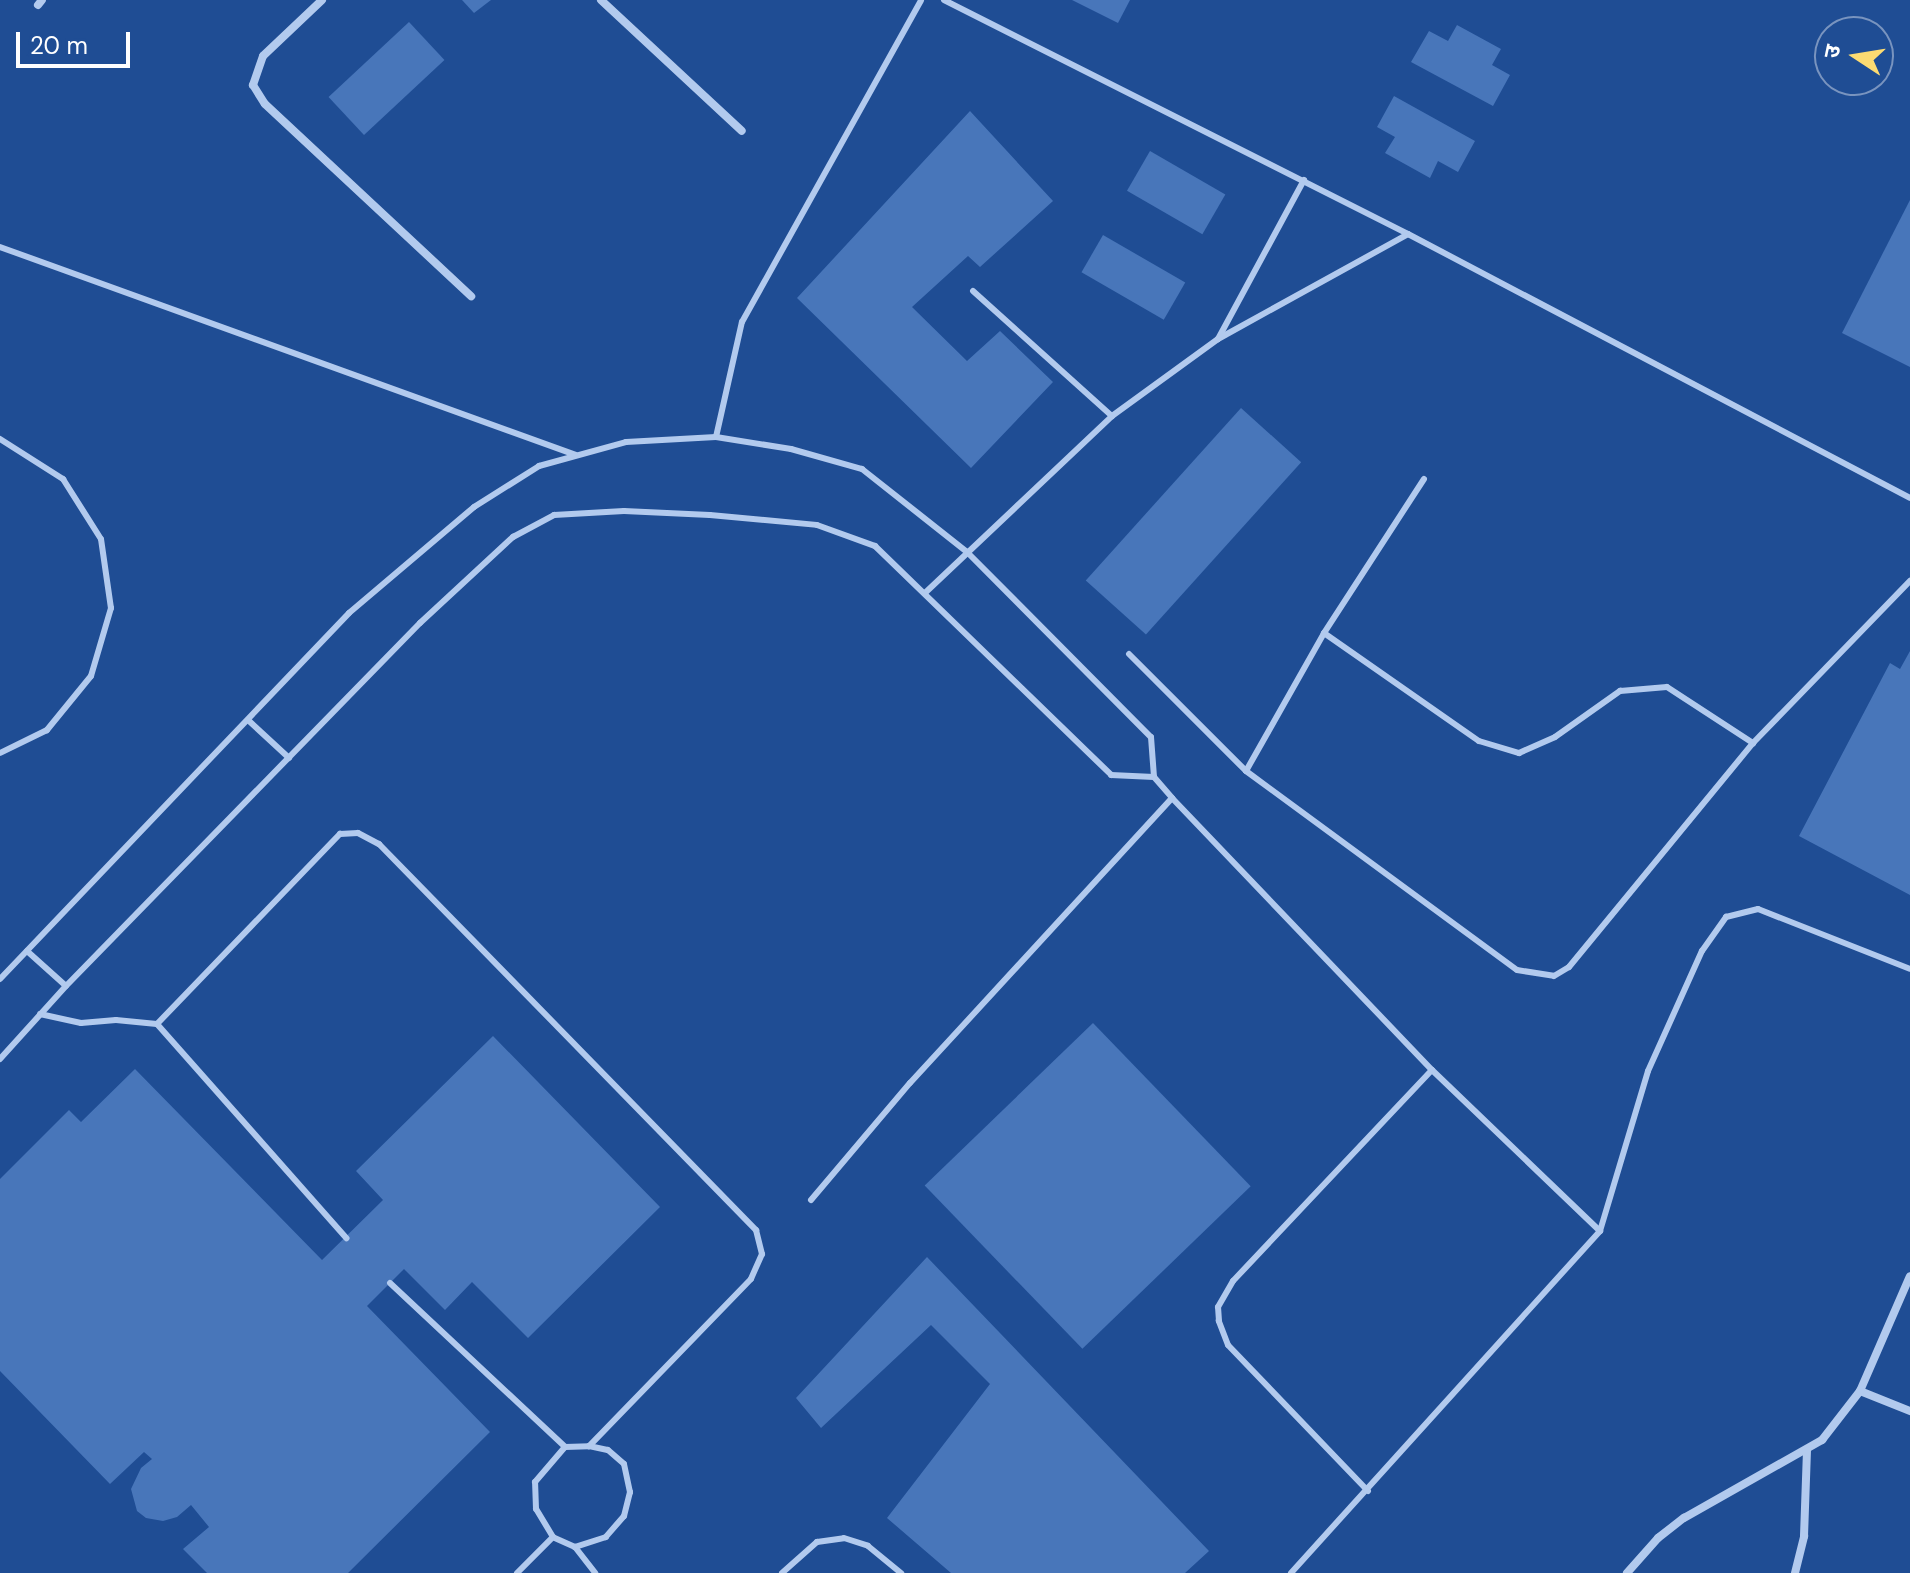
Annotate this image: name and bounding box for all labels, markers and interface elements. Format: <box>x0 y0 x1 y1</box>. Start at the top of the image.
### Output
scale bar <box>20 16 134 66</box>
north arrow <box>1814 16 1894 96</box>
text: 20 m <box>30 30 88 61</box>
text: उ <box>1816 42 1848 61</box>

